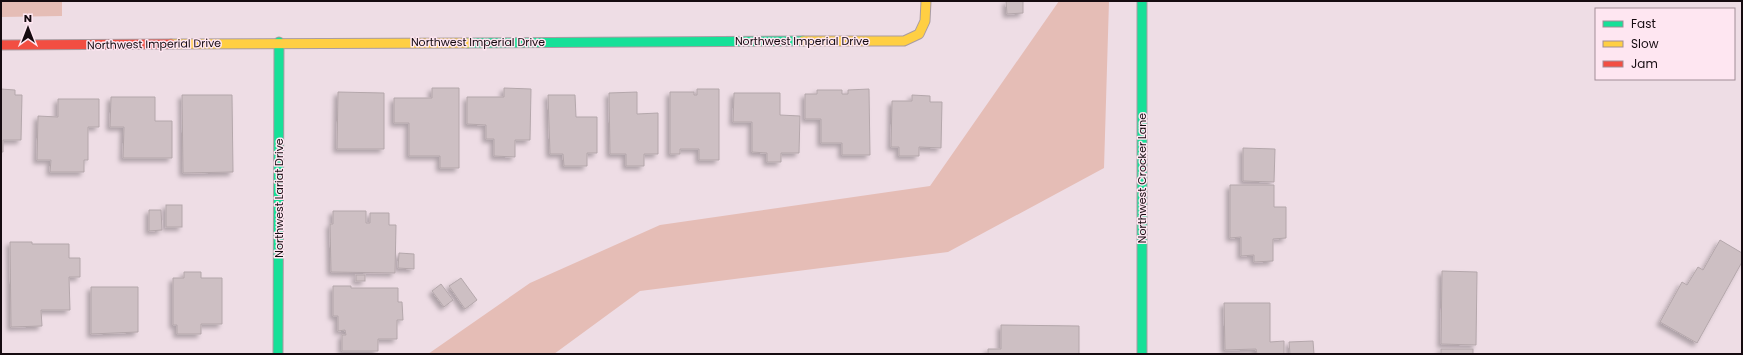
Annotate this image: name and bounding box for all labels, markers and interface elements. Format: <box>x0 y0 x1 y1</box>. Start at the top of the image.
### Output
north arrow <box>8 8 48 48</box>
legend <box>1595 8 1735 80</box>
text: N <box>24 10 32 26</box>
text: Fast <box>1631 15 1656 32</box>
street label: Northwest Imperial Drive <box>735 33 869 49</box>
street label: Northwest Imperial Drive <box>411 34 545 50</box>
street label: Northwest Imperial Drive <box>87 35 221 53</box>
text: Slow <box>1631 35 1659 52</box>
text: Jam <box>1631 55 1658 72</box>
street label: Northwest Crocker Lane <box>1134 113 1150 243</box>
street label: Northwest Lariat Drive <box>271 138 287 258</box>

